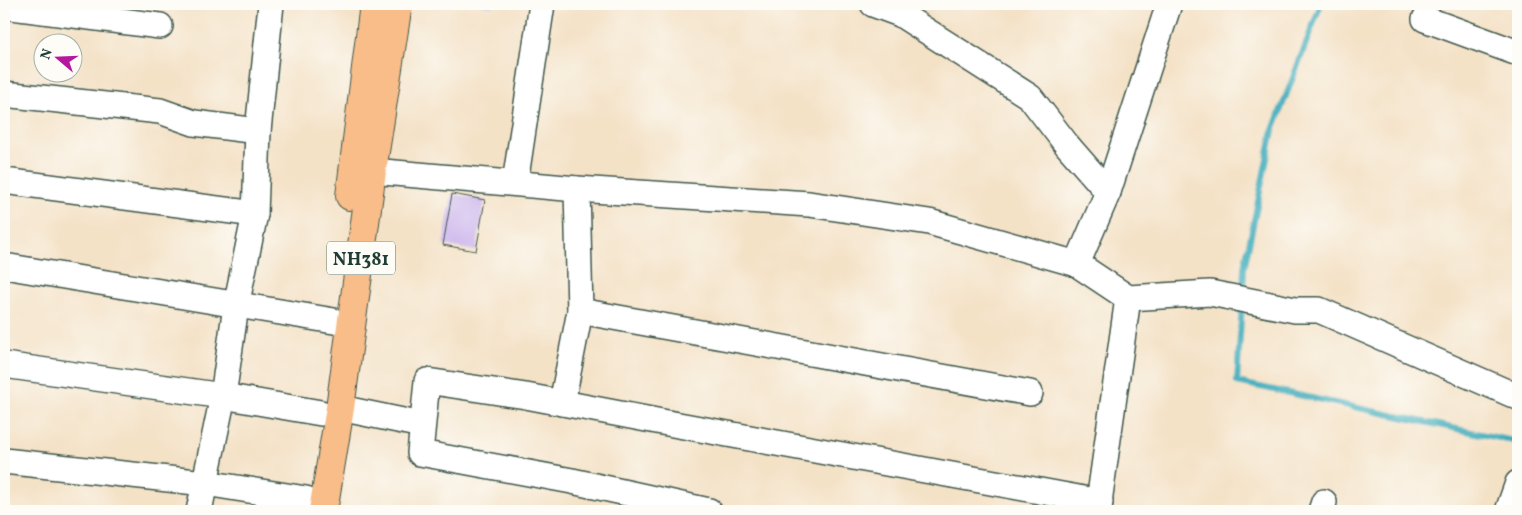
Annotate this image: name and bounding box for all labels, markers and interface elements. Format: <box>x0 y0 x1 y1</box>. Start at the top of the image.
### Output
north arrow <box>32 32 82 82</box>
text: N <box>36 46 58 62</box>
road number: NH381 <box>327 242 395 274</box>

